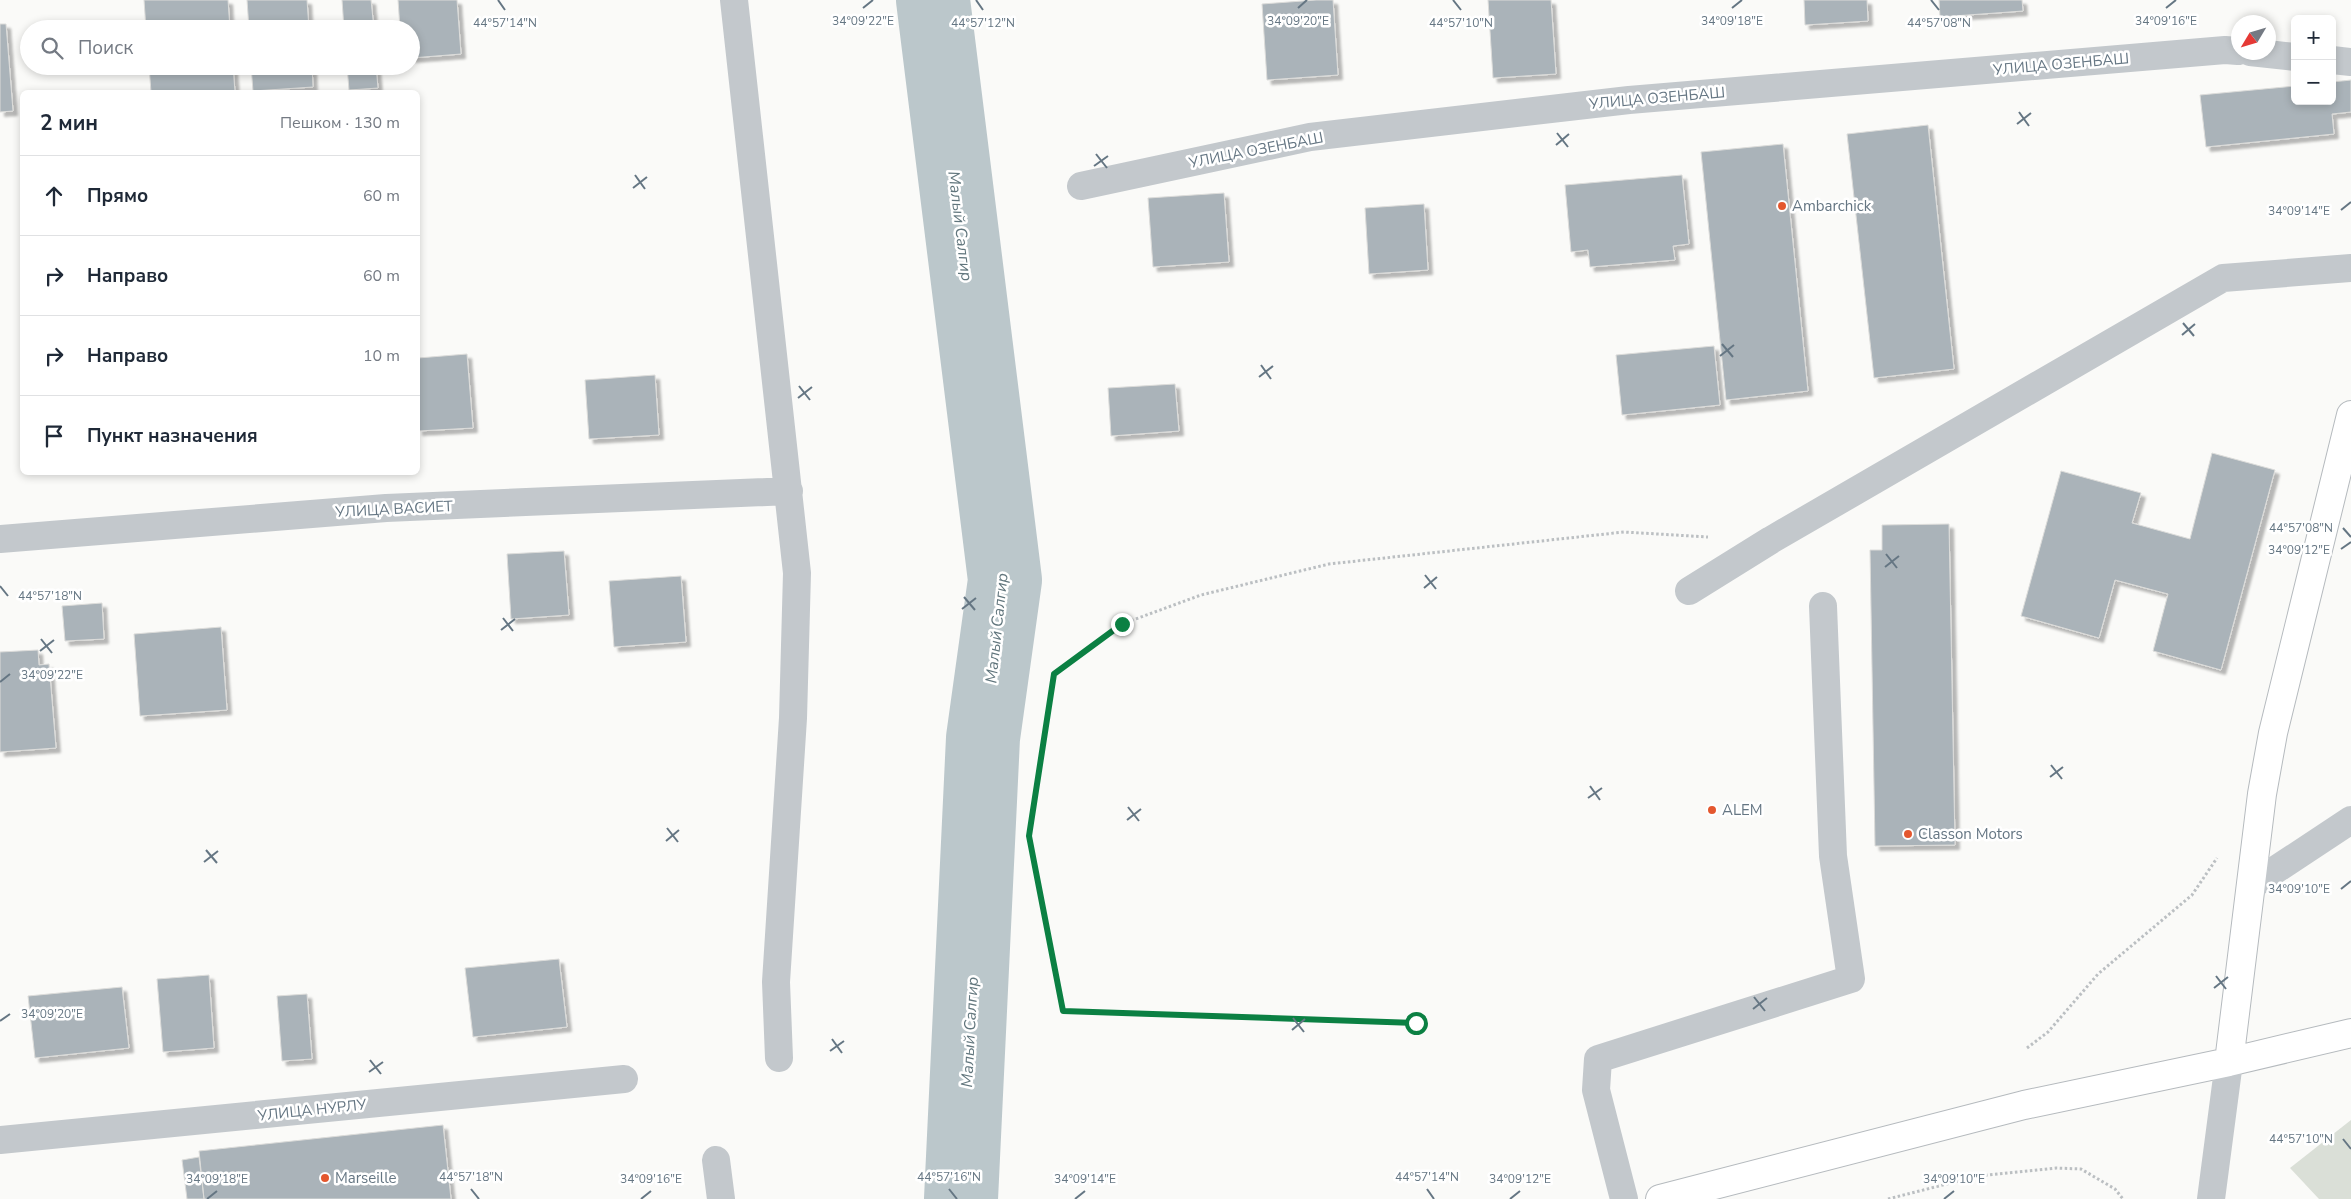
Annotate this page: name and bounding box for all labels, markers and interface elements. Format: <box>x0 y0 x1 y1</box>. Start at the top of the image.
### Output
text: 34°09'22"E <box>832 13 894 29</box>
text: 34°09'20"E <box>1267 13 1329 29</box>
text: 34°09'18"E <box>1701 13 1763 29</box>
text: 34°09'16"E <box>2135 13 2197 29</box>
text: 44°57'14"N <box>473 15 537 31</box>
text: 44°57'12"N <box>951 15 1015 31</box>
text: 44°57'10"N <box>1429 15 1493 31</box>
text: 44°57'08"N <box>1907 15 1971 31</box>
north arrow <box>2231 15 2276 60</box>
map controls <box>2291 15 2336 105</box>
button: + <box>2291 15 2336 60</box>
search box <box>20 20 420 75</box>
icon: search <box>38 34 66 62</box>
text: Поиск <box>78 35 133 61</box>
street label: УЛИЦА ОЗЕНБАШ <box>1991 48 2130 80</box>
button: − <box>2291 60 2336 105</box>
street label: УЛИЦА ОЗЕНБАШ <box>1587 82 1726 114</box>
text: 2 мин <box>40 109 98 137</box>
text: Пешком · 130 m <box>280 112 400 134</box>
street label: УЛИЦА ОЗЕНБАШ <box>1186 127 1325 173</box>
water label: Малый Салгир <box>942 170 978 282</box>
icon: ahead <box>40 182 68 210</box>
text: Прямо <box>87 183 148 209</box>
text: 60 m <box>363 185 400 207</box>
place label: Ambarchick <box>1792 196 1872 216</box>
marker: Ambarchick <box>1776 200 1788 212</box>
text: 34°09'14"E <box>2268 203 2330 219</box>
icon: right <box>40 262 68 290</box>
text: Направо <box>87 263 168 289</box>
text: 60 m <box>363 265 400 287</box>
icon: right <box>40 342 68 370</box>
text: Направо <box>87 343 168 369</box>
text: 10 m <box>363 345 400 367</box>
icon: arrive <box>40 422 68 450</box>
text: Пункт назначения <box>87 423 258 449</box>
street label: УЛИЦА ВАСИЕТ <box>334 496 453 522</box>
text: 44°57'08"N <box>2269 520 2333 536</box>
text: 34°09'12"E <box>2268 542 2330 558</box>
water label: Малый Салгир <box>980 572 1014 684</box>
text: 44°57'18"N <box>18 588 82 604</box>
route end <box>1111 613 1134 636</box>
text: 34°09'22"E <box>21 667 83 683</box>
place label: ALEM <box>1722 800 1763 820</box>
marker: ALEM <box>1706 804 1718 816</box>
place label: Classon Motors <box>1918 824 2023 844</box>
marker: Classon Motors <box>1902 828 1914 840</box>
text: 34°09'10"E <box>2268 881 2330 897</box>
water label: Малый Салгир <box>956 976 984 1088</box>
text: 34°09'20"E <box>21 1006 83 1022</box>
route start <box>1405 1012 1428 1035</box>
street label: УЛИЦА НУРЛУ <box>256 1094 368 1126</box>
text: 44°57'10"N <box>2269 1131 2333 1147</box>
place label: Marseille <box>335 1168 397 1188</box>
text: 44°57'18"N <box>439 1169 503 1185</box>
text: 44°57'16"N <box>917 1169 981 1185</box>
text: 44°57'14"N <box>1395 1169 1459 1185</box>
text: 34°09'18"E <box>186 1171 248 1187</box>
text: 34°09'16"E <box>620 1171 682 1187</box>
text: 34°09'14"E <box>1054 1171 1116 1187</box>
text: 34°09'12"E <box>1489 1171 1551 1187</box>
text: 34°09'10"E <box>1923 1171 1985 1187</box>
marker: Marseille <box>319 1172 331 1184</box>

